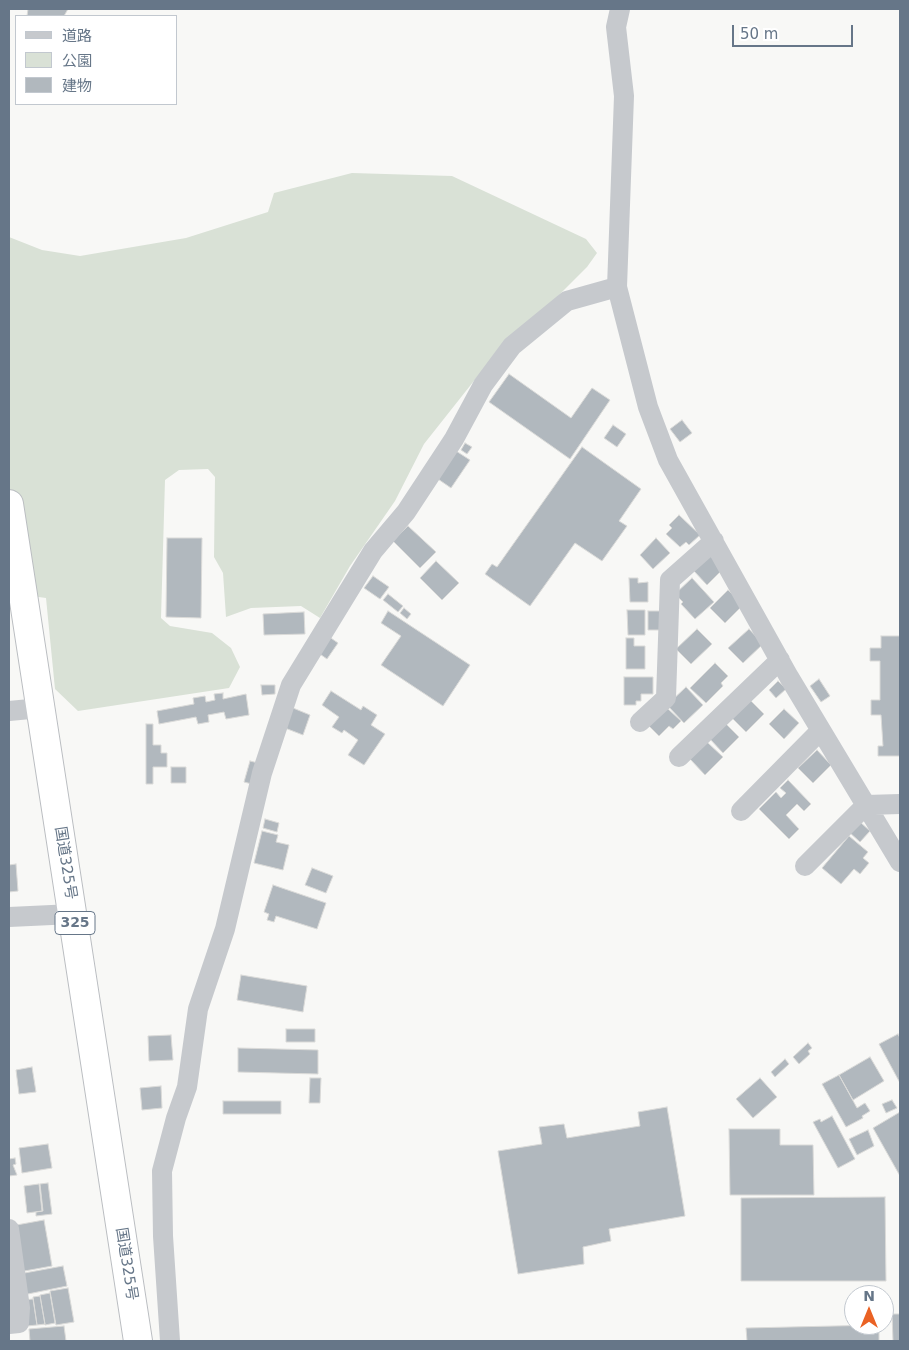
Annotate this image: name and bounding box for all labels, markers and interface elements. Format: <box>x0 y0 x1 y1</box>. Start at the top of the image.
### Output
legend <box>15 15 178 105</box>
scale bar <box>734 15 855 47</box>
text: 50 m <box>740 25 778 43</box>
text: 道路 <box>62 27 92 45</box>
text: 公園 <box>62 52 92 70</box>
text: 建物 <box>62 77 92 95</box>
street label: 国道325号 <box>50 825 80 901</box>
road number: 325 <box>55 911 95 934</box>
street label: 国道325号 <box>111 1226 141 1302</box>
north arrow <box>844 1285 894 1335</box>
text: N <box>863 1288 875 1304</box>

